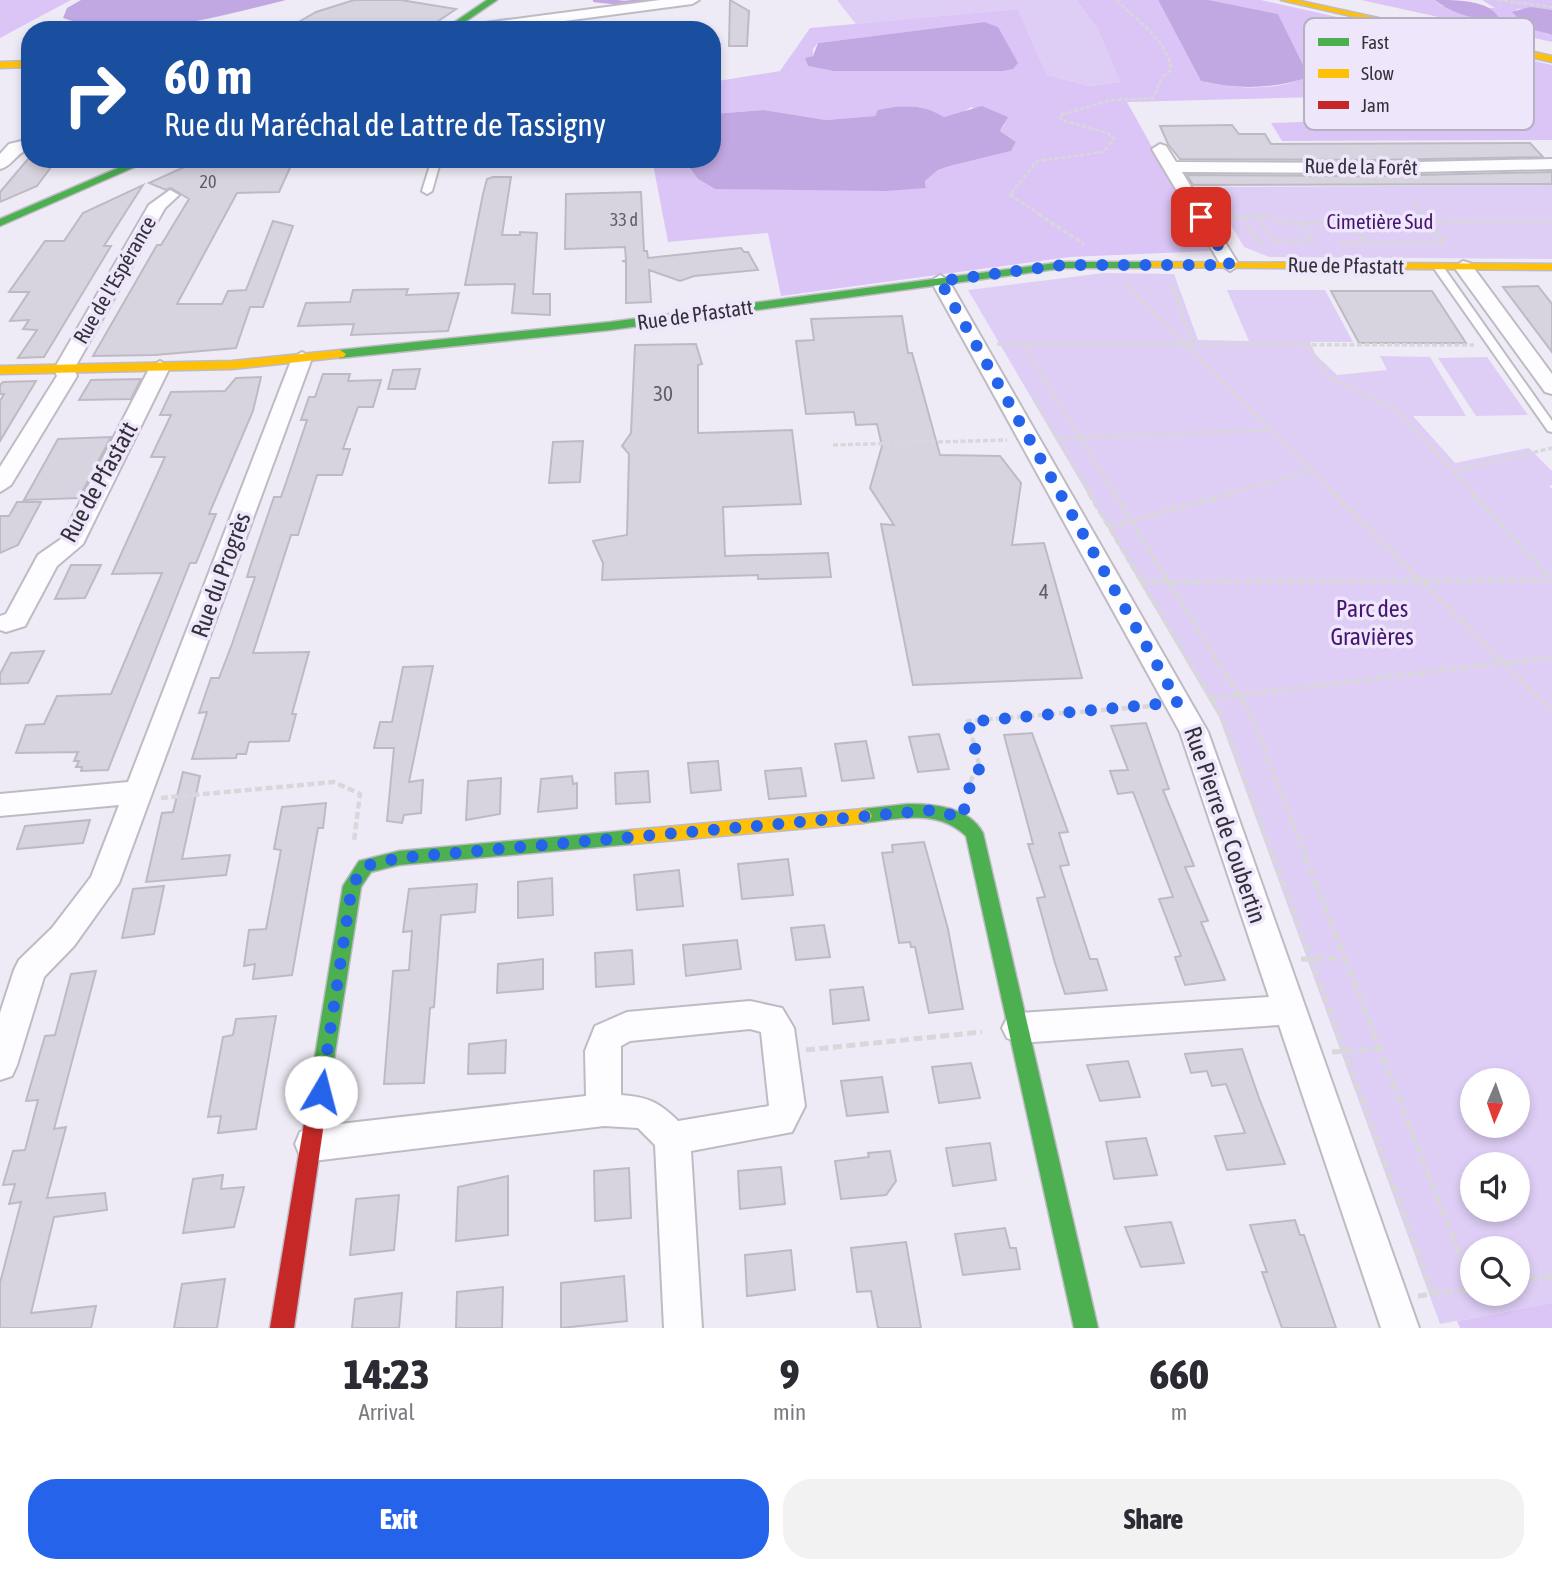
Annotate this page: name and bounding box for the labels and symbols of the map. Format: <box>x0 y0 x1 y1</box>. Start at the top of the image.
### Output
legend <box>1304 18 1534 130</box>
text: Fast <box>1361 31 1389 53</box>
text: Slow <box>1361 62 1395 84</box>
text: Jam <box>1361 94 1390 116</box>
street label: Rue de la Forêt <box>1304 153 1418 179</box>
house number: 20 <box>200 171 216 192</box>
pin <box>1171 187 1231 247</box>
house number: 33 d <box>610 209 638 230</box>
park label: Cimetière Sud <box>1327 209 1433 233</box>
street label: Rue de l'Espérance <box>68 211 160 348</box>
street label: Rue de Pfastatt <box>1288 252 1405 278</box>
street label: Rue de Pfastatt <box>635 294 754 334</box>
house number: 30 <box>653 381 673 405</box>
street label: Rue de Pfastatt <box>54 417 143 547</box>
street label: Rue du Progrès <box>185 509 256 641</box>
house number: 4 <box>1039 579 1049 603</box>
park label: Parc des Gravières <box>1330 595 1414 650</box>
street label: Rue Pierre de Coubertin <box>1179 723 1272 927</box>
position arrow <box>284 1055 358 1129</box>
north arrow <box>1460 1068 1530 1138</box>

